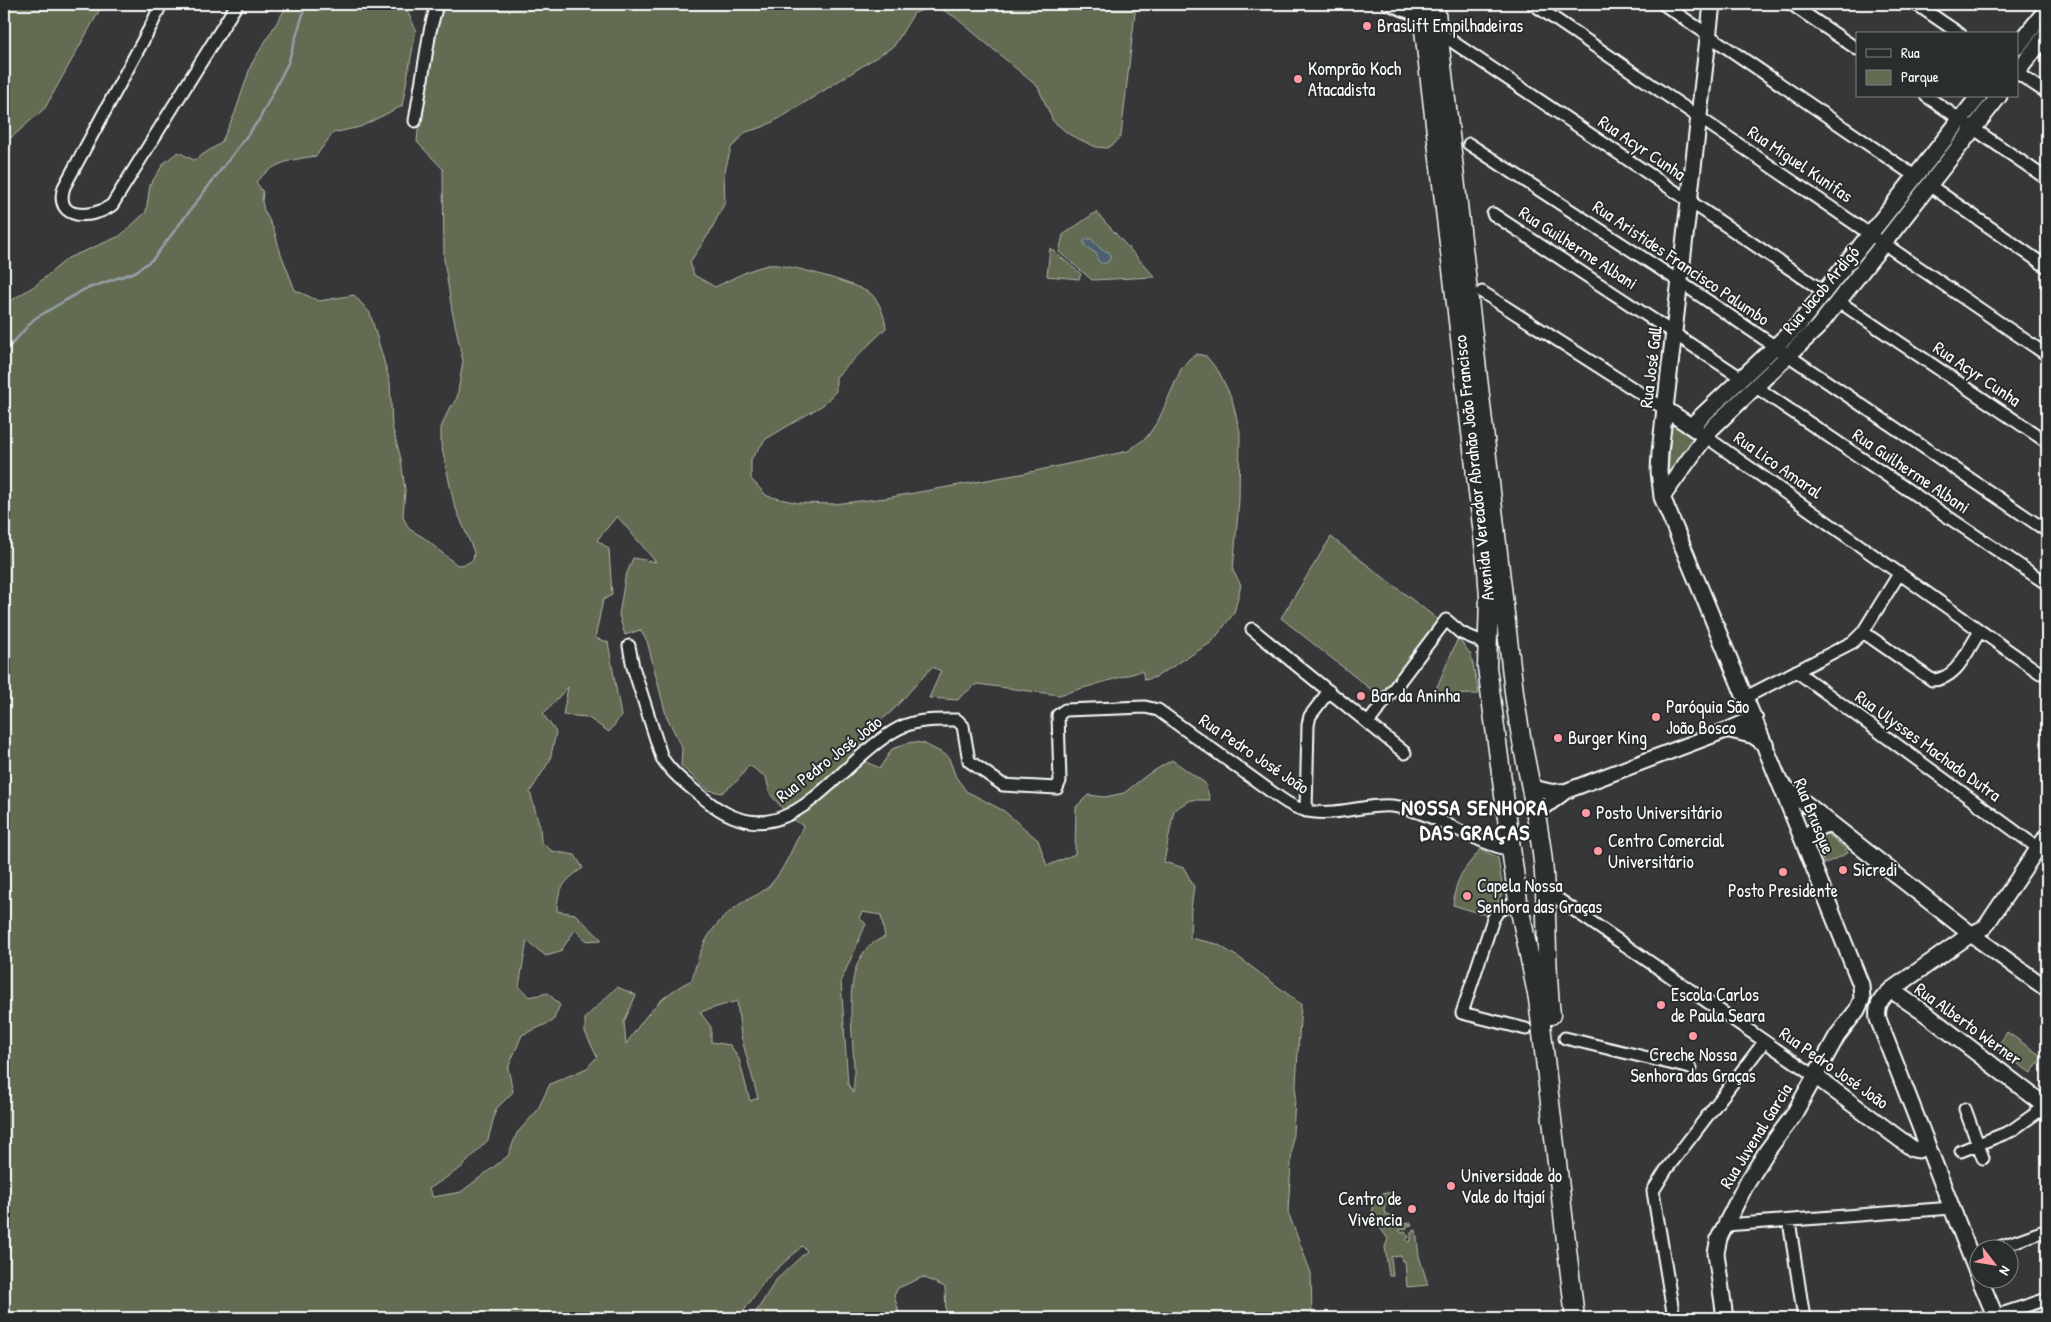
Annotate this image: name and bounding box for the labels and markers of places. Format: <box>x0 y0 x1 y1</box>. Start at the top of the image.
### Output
place label: Braslift Empilhadeiras <box>1377 13 1523 38</box>
marker: Braslift Empilhadeiras <box>1361 20 1373 32</box>
place label: Komprão Koch Atacadista <box>1308 56 1402 102</box>
marker: Komprão Koch Atacadista <box>1292 73 1304 85</box>
place label: Bar da Aninha <box>1371 683 1460 708</box>
marker: Bar da Aninha <box>1355 690 1367 702</box>
place label: Paróquia São João Bosco <box>1666 694 1749 740</box>
marker: Paróquia São João Bosco <box>1650 711 1662 723</box>
place label: Burger King <box>1568 725 1647 750</box>
marker: Burger King <box>1552 732 1564 744</box>
place label: Posto Universitário <box>1596 800 1722 825</box>
marker: Posto Universitário <box>1580 807 1592 819</box>
place label: Centro Comercial Universitário <box>1608 828 1724 874</box>
marker: Centro Comercial Universitário <box>1592 845 1604 857</box>
place label: Sicredi <box>1853 857 1897 882</box>
marker: Sicredi <box>1837 864 1849 876</box>
marker: Posto Presidente <box>1777 866 1789 878</box>
place label: Capela Nossa Senhora das Graças <box>1477 873 1602 919</box>
place label: Posto Presidente <box>1728 878 1838 903</box>
marker: Capela Nossa Senhora das Graças <box>1461 890 1473 902</box>
place label: Escola Carlos de Paula Seara <box>1671 982 1765 1028</box>
marker: Escola Carlos de Paula Seara <box>1655 999 1667 1011</box>
marker: Creche Nossa Senhora das Graças <box>1687 1030 1699 1042</box>
place label: Creche Nossa Senhora das Graças <box>1630 1042 1756 1088</box>
place label: Universidade do Vale do Itajaí <box>1461 1163 1562 1209</box>
marker: Universidade do Vale do Itajaí <box>1445 1180 1457 1192</box>
place label: Centro de Vivência <box>1338 1186 1402 1232</box>
marker: Centro de Vivência <box>1406 1203 1418 1215</box>

